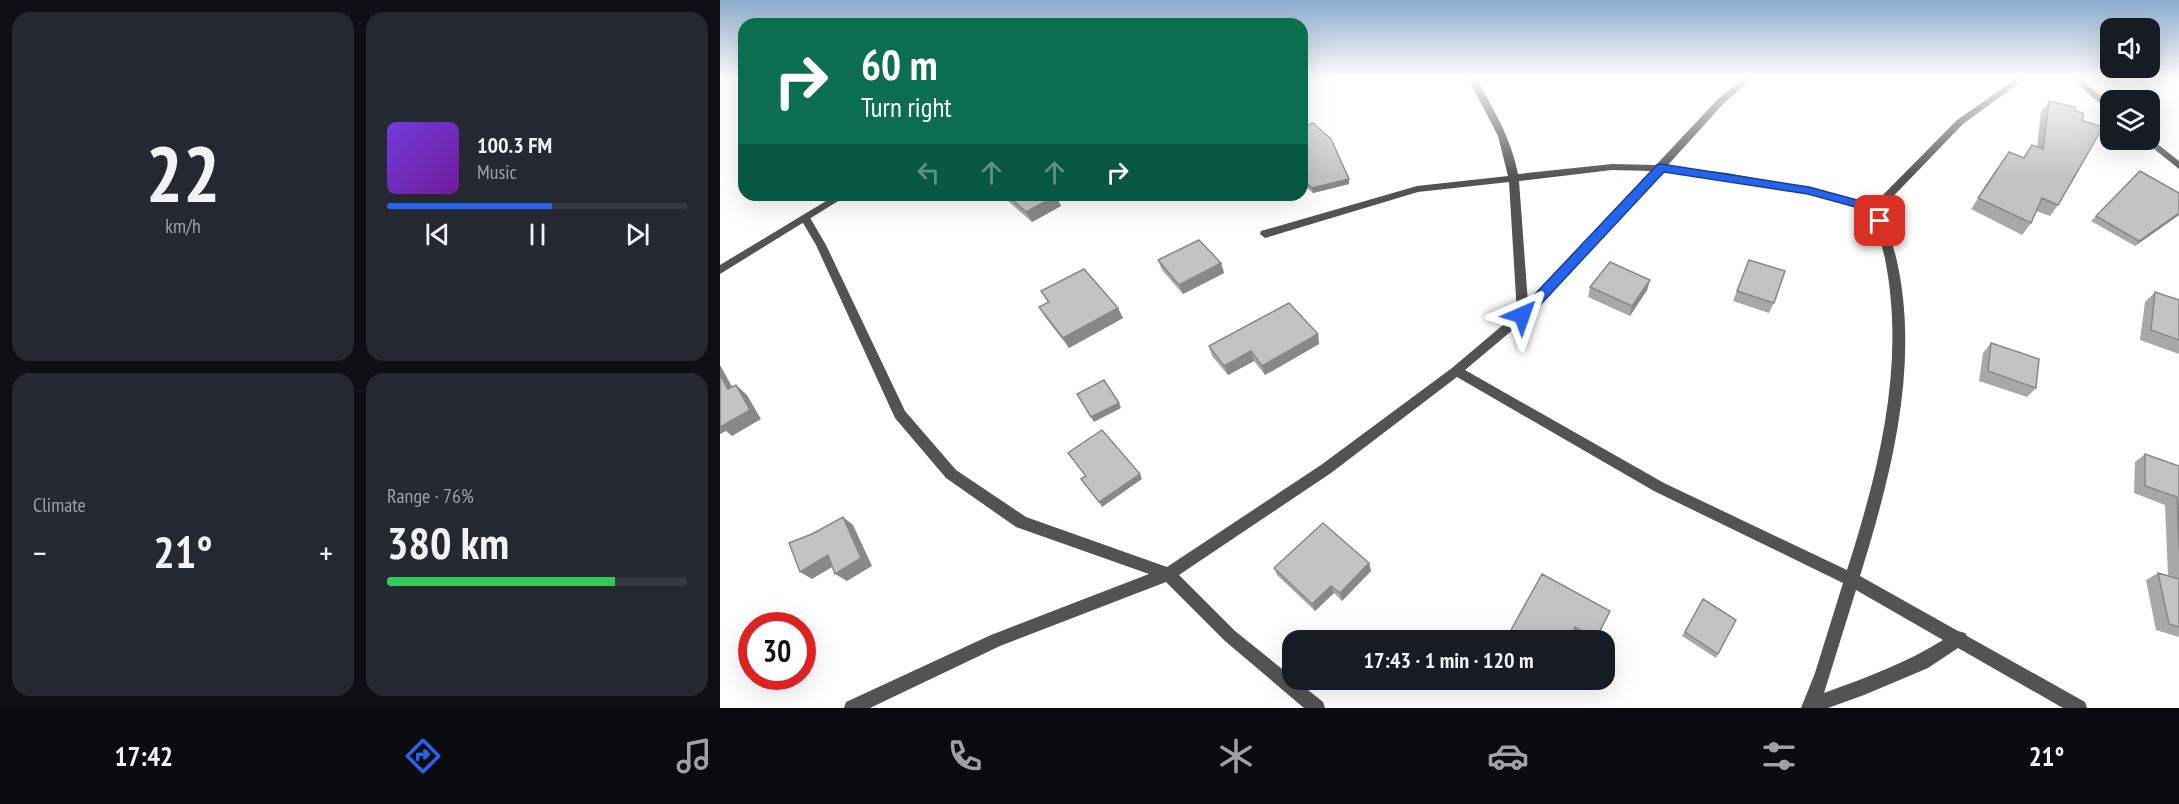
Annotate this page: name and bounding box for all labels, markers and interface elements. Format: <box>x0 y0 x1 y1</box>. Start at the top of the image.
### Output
map controls <box>2100 18 2160 150</box>
button: sound <box>2100 18 2160 78</box>
text: 60 m <box>861 37 938 92</box>
icon: right <box>762 42 840 120</box>
text: Turn right <box>861 90 952 124</box>
button: layers <box>2100 90 2160 150</box>
text: 22 <box>146 123 220 224</box>
text: 100.3 FM <box>477 131 552 159</box>
icon: left <box>912 156 945 189</box>
icon: ahead <box>975 156 1008 189</box>
icon: ahead <box>1038 156 1071 189</box>
icon: right <box>1101 156 1134 189</box>
text: Music <box>477 159 517 185</box>
pin <box>1854 195 1905 246</box>
icon: arrive <box>1863 204 1896 237</box>
text: km/h <box>165 213 201 239</box>
icon: previous <box>421 218 454 251</box>
icon: pause <box>521 218 554 251</box>
icon: next <box>621 218 654 251</box>
position arrow <box>1490 283 1554 347</box>
text: Range · 76% <box>387 483 474 509</box>
text: Climate <box>33 492 86 518</box>
text: 380 km <box>387 513 509 571</box>
text: 21° <box>153 522 213 580</box>
text: − <box>33 531 47 574</box>
text: + <box>319 531 333 574</box>
speed limit sign: 30 <box>738 612 816 690</box>
text: 17:43 · 1 min · 120 m <box>1363 646 1534 674</box>
icon: directions <box>402 735 444 777</box>
icon: music <box>673 735 715 777</box>
icon: phone <box>944 735 986 777</box>
icon: climate <box>1215 735 1257 777</box>
icon: car <box>1487 735 1529 777</box>
icon: filters <box>1758 735 1800 777</box>
text: 17:42 <box>115 739 173 773</box>
text: 21° <box>2029 739 2064 773</box>

